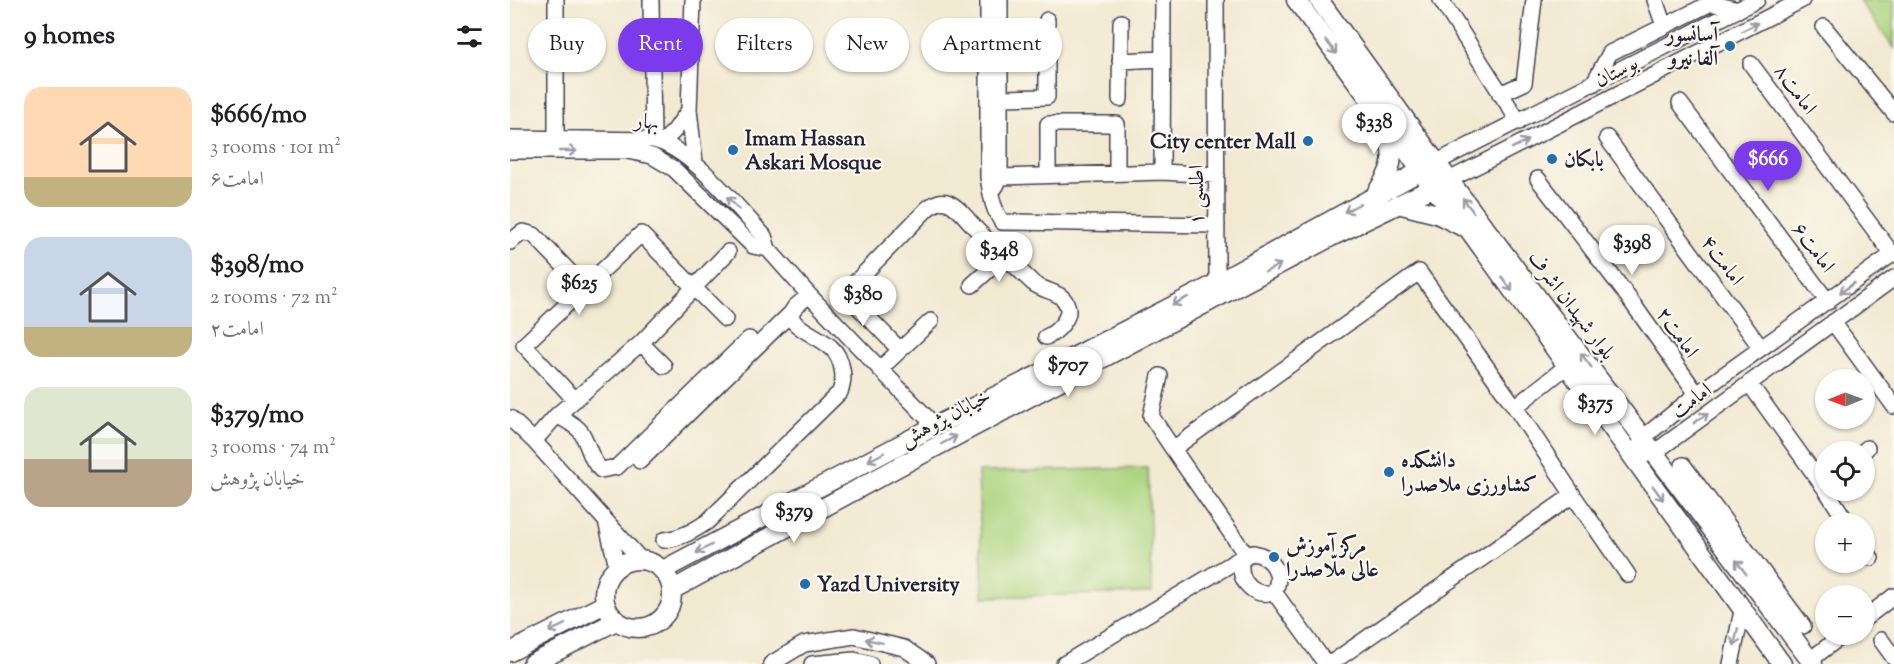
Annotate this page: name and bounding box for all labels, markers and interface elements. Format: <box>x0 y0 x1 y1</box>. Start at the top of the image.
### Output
text: 9 homes <box>24 18 115 55</box>
chip: Buy <box>528 18 606 72</box>
chip: Rent <box>618 18 703 72</box>
chip: Filters <box>715 18 813 72</box>
chip: New <box>825 18 909 72</box>
chip: Apartment <box>921 18 1062 72</box>
icon: filters <box>453 20 486 53</box>
place label: آسانسور آلفا نيرو <box>1664 21 1720 75</box>
one-way arrow <box>1740 21 1758 32</box>
one-way arrow <box>1325 38 1337 54</box>
marker: آسانسور آلفا نيرو <box>1723 39 1737 53</box>
street label: بوستان <box>1590 49 1644 96</box>
street label: امامت۸ <box>1766 58 1823 122</box>
text: $666/mo <box>210 97 307 134</box>
pin: $338 <box>1338 104 1410 155</box>
street label: بهار <box>631 106 661 139</box>
text: $338 <box>1356 109 1392 138</box>
icon: home <box>72 111 144 183</box>
place label: Imam Hassan Askari Mosque <box>745 125 882 179</box>
place label: City center Mall <box>1150 128 1296 158</box>
text: 3 rooms · 101 m² <box>210 134 341 163</box>
marker: City center Mall <box>1301 134 1315 148</box>
one-way arrow <box>1510 138 1528 149</box>
pin: $666 <box>1732 141 1804 192</box>
marker: Imam Hassan Askari Mosque <box>726 143 740 157</box>
one-way arrow <box>558 145 578 157</box>
place label: بابکان <box>1564 146 1604 176</box>
text: $666 <box>1748 146 1788 175</box>
marker: بابکان <box>1545 152 1559 166</box>
street label: اطلسی ۱ <box>1183 165 1213 225</box>
text: امامت۶ <box>210 166 264 195</box>
one-way arrow <box>726 196 740 211</box>
one-way arrow <box>1461 197 1474 213</box>
one-way arrow <box>1343 203 1361 214</box>
street label: امامت۶ <box>1784 216 1841 280</box>
pin: $398 <box>1596 225 1668 276</box>
street label: امامت۴ <box>1693 229 1750 293</box>
text: $398 <box>1613 230 1651 259</box>
pin: $348 <box>963 232 1035 283</box>
text: $348 <box>980 237 1018 266</box>
street label: بلوار شهیدان اشرف <box>1519 245 1622 367</box>
text: $398/mo <box>210 247 304 284</box>
icon: home <box>72 261 144 333</box>
one-way arrow <box>1264 262 1282 273</box>
pin: $625 <box>543 265 615 316</box>
text: $625 <box>561 270 597 299</box>
one-way arrow <box>1501 275 1513 291</box>
pin: $380 <box>827 276 899 327</box>
text: $380 <box>843 281 883 310</box>
one-way arrow <box>1839 282 1855 294</box>
text: 2 rooms · 72 m² <box>210 284 338 313</box>
one-way arrow <box>1172 296 1190 308</box>
street label: امامت۲ <box>1648 301 1705 365</box>
text: امامت۲ <box>210 316 264 345</box>
pin: $707 <box>1032 347 1104 398</box>
text: $707 <box>1048 352 1088 381</box>
one-way arrow <box>1579 353 1592 369</box>
north arrow <box>1815 369 1875 429</box>
map controls <box>1815 369 1875 645</box>
street label: امامت <box>1665 376 1719 427</box>
street label: خیابان پژوهش <box>895 382 997 455</box>
pin: $375 <box>1559 385 1631 436</box>
text: $375 <box>1577 390 1613 419</box>
text: $379/mo <box>210 397 304 434</box>
icon: home <box>72 411 144 483</box>
one-way arrow <box>1692 412 1708 425</box>
text: 3 rooms · 74 m² <box>210 434 336 463</box>
one-way arrow <box>940 434 958 445</box>
button: locate <box>1815 441 1875 501</box>
place label: دانشکده کشاورزی ملاصدرا <box>1401 447 1537 501</box>
one-way arrow <box>868 452 886 463</box>
marker: دانشکده کشاورزی ملاصدرا <box>1382 465 1396 479</box>
text: خیابان پژوهش <box>210 466 305 495</box>
one-way arrow <box>1652 484 1664 501</box>
pin: $379 <box>758 493 830 544</box>
text: $379 <box>775 498 813 527</box>
button: + <box>1815 513 1875 573</box>
place label: مرکز آموزش عالی ملّاصدرا <box>1286 532 1379 586</box>
one-way arrow <box>695 543 713 555</box>
marker: مرکز آموزش عالی ملّاصدرا <box>1267 550 1281 564</box>
one-way arrow <box>1734 559 1747 575</box>
place label: Yazd University <box>817 571 960 601</box>
marker: Yazd University <box>798 577 812 591</box>
button: − <box>1815 585 1875 645</box>
one-way arrow <box>549 622 567 634</box>
one-way arrow <box>1730 628 1742 647</box>
one-way arrow <box>865 635 885 646</box>

